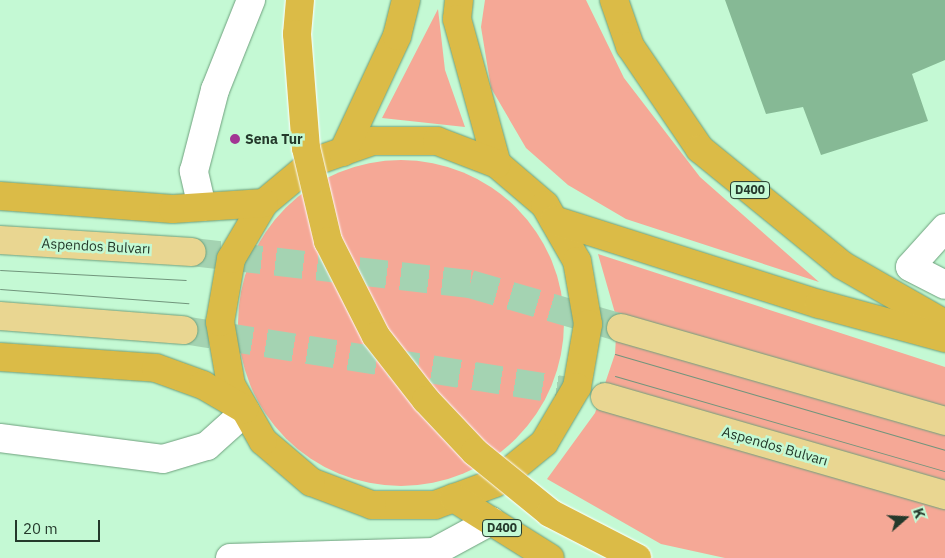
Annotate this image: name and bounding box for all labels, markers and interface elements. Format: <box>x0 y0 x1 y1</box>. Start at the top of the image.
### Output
place label: Sena Tur <box>245 131 303 147</box>
marker: Sena Tur <box>229 133 241 145</box>
road number: D400 <box>730 180 770 200</box>
street label: Aspendos Bulvarı <box>41 235 151 257</box>
street label: Aspendos Bulvarı <box>720 423 830 469</box>
north arrow <box>880 493 930 543</box>
text: K <box>909 506 929 521</box>
scale bar <box>18 510 102 542</box>
road number: D400 <box>482 518 522 538</box>
text: 20 m <box>23 519 58 538</box>

